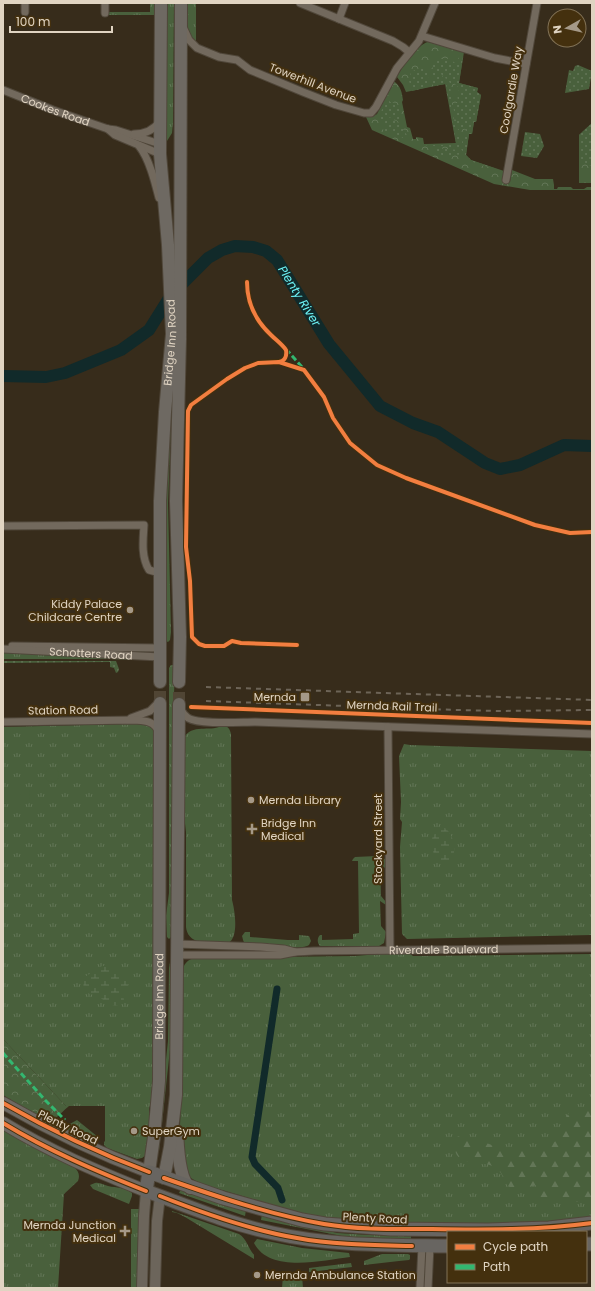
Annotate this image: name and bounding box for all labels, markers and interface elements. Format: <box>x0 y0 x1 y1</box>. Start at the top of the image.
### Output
scale bar <box>10 8 112 34</box>
north arrow <box>547 8 587 48</box>
text: 100 m <box>16 13 50 30</box>
text: N <box>549 24 566 35</box>
street label: Coolgardie Way <box>495 44 527 135</box>
street label: Towerhill Avenue <box>267 59 359 107</box>
street label: Cookes Road <box>18 90 92 130</box>
water label: Plenty River <box>274 262 325 330</box>
street label: Bridge Inn Road <box>159 299 180 386</box>
place label: Kiddy Palace Childcare Centre <box>28 596 122 625</box>
marker: Kiddy Palace Childcare Centre <box>125 605 135 615</box>
street label: Schotters Road <box>49 643 133 664</box>
place label: Mernda <box>254 689 296 705</box>
marker: Mernda <box>299 691 311 703</box>
street label: Mernda Rail Trail <box>346 696 438 716</box>
street label: Station Road <box>28 701 98 719</box>
place label: Mernda Library <box>259 792 342 808</box>
street label: Stockyard Street <box>370 794 386 884</box>
marker: Mernda Library <box>246 795 256 805</box>
place label: Bridge Inn Medical <box>261 815 316 844</box>
marker: Bridge Inn Medical <box>246 823 258 835</box>
street label: Riverdale Boulevard <box>389 941 498 958</box>
street label: Bridge Inn Road <box>151 953 167 1040</box>
street label: Plenty Road <box>35 1106 101 1148</box>
place label: SuperGym <box>142 1123 200 1139</box>
marker: SuperGym <box>129 1126 139 1136</box>
street label: Plenty Road <box>342 1208 408 1228</box>
place label: Mernda Junction Medical <box>23 1217 116 1246</box>
marker: Mernda Junction Medical <box>119 1225 131 1237</box>
legend <box>447 1231 587 1283</box>
text: Cycle path <box>483 1238 548 1255</box>
text: Path <box>483 1258 510 1275</box>
place label: Mernda Ambulance Station <box>265 1267 416 1283</box>
marker: Mernda Ambulance Station <box>252 1270 262 1280</box>

